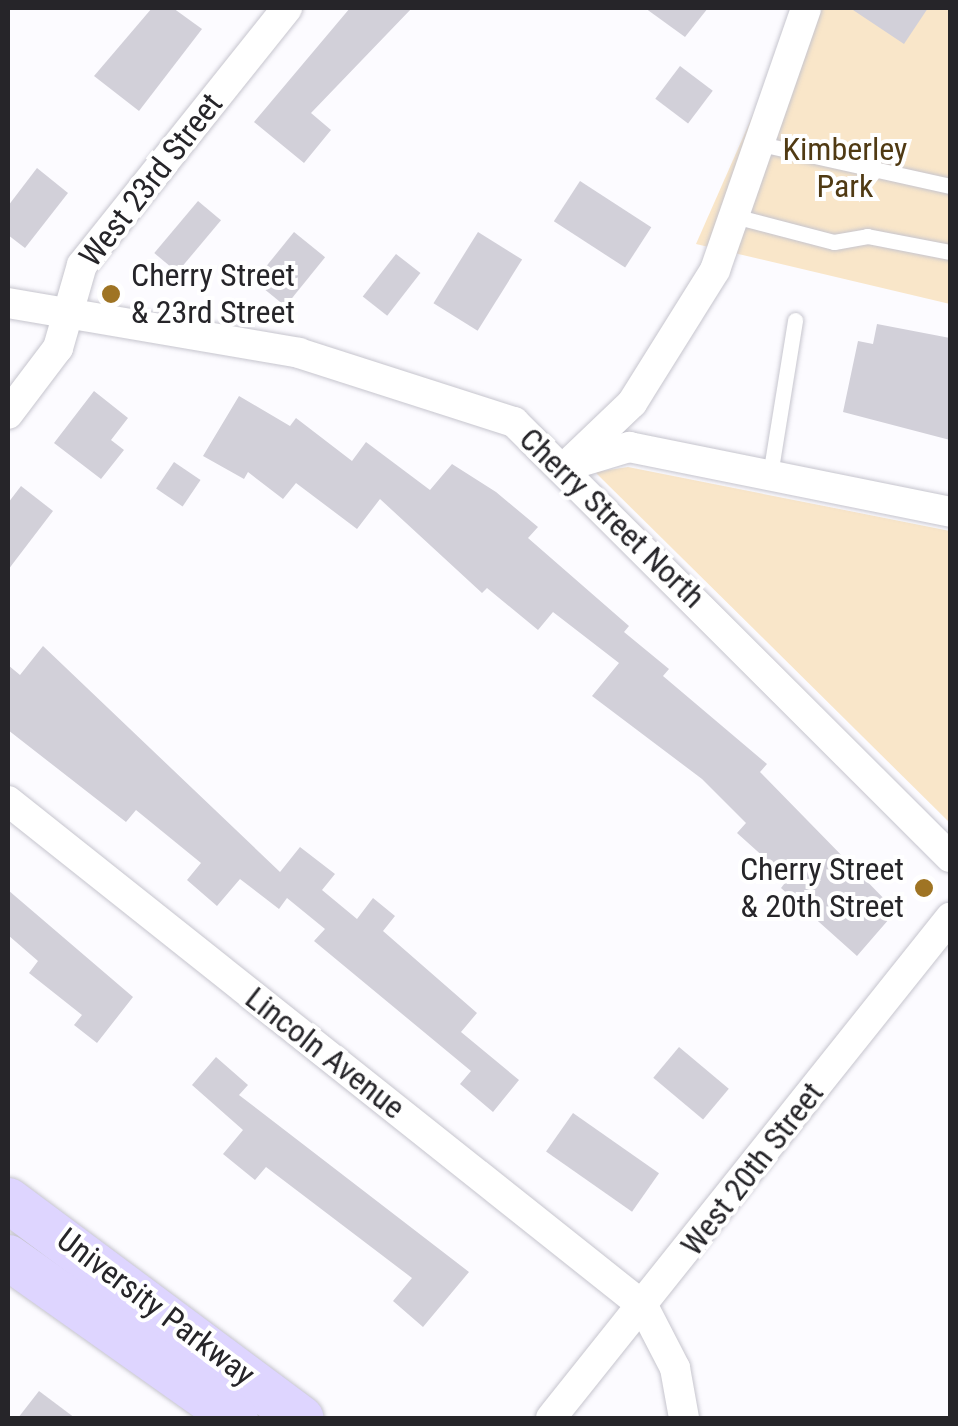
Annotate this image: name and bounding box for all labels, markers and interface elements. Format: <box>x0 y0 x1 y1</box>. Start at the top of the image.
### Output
street label: West 23rd Street <box>71 86 231 274</box>
park label: Kimberley Park <box>783 131 907 206</box>
place label: Cherry Street & 23rd Street <box>131 257 295 332</box>
marker: Cherry Street & 23rd Street <box>100 283 122 305</box>
street label: Cherry Street North <box>511 420 713 616</box>
place label: Cherry Street & 20th Street <box>740 851 904 926</box>
marker: Cherry Street & 20th Street <box>913 877 935 899</box>
street label: Lincoln Avenue <box>238 979 412 1127</box>
street label: West 20th Street <box>672 1075 832 1263</box>
street label: University Parkway <box>50 1220 262 1394</box>

